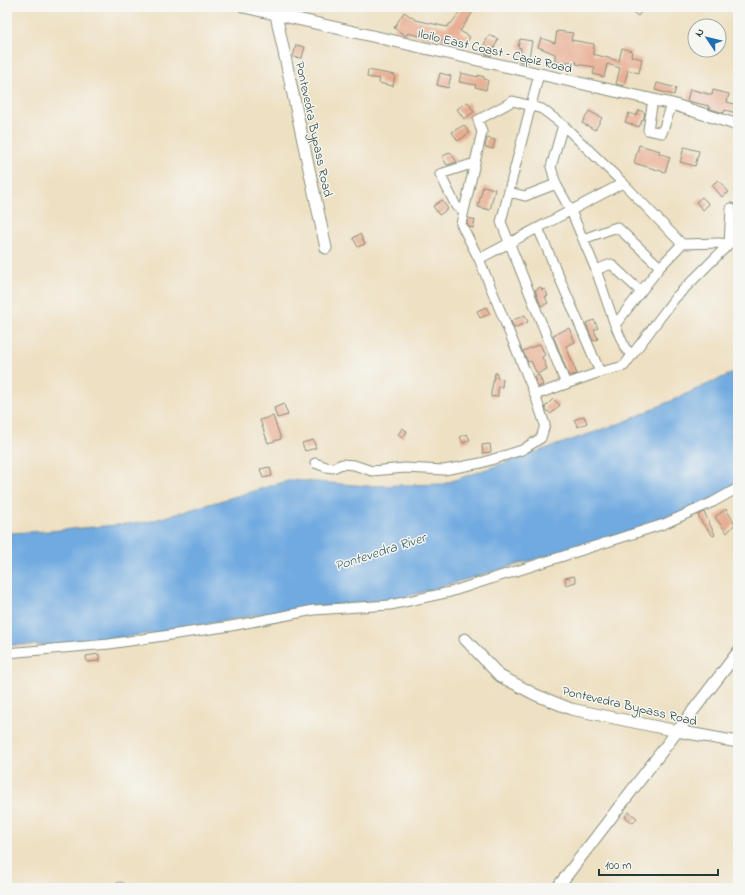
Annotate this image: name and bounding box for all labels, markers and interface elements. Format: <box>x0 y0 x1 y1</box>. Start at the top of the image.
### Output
north arrow <box>687 18 727 58</box>
street label: Iloilo East Coast – Capiz Road <box>415 24 575 79</box>
text: N <box>691 25 708 40</box>
street label: Pontevedra Bypass Road <box>289 60 337 200</box>
water label: Pontevedra River <box>332 527 430 577</box>
street label: Pontevedra Bypass Road <box>560 682 700 732</box>
scale bar <box>599 851 718 877</box>
text: 100 m <box>605 857 632 875</box>

